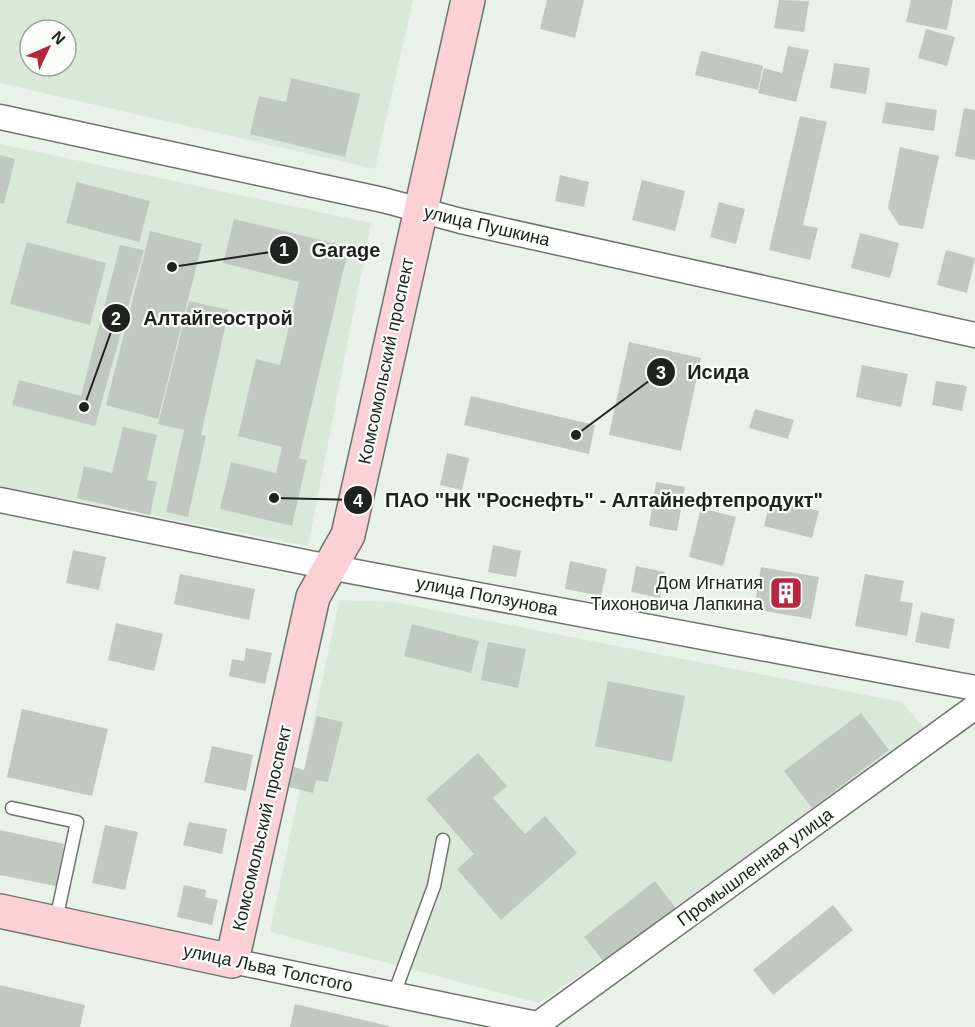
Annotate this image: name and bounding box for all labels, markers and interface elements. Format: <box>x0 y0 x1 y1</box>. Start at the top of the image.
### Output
north arrow <box>18 18 78 78</box>
text: N <box>48 28 69 48</box>
street label: улица Пушкина <box>422 202 553 250</box>
callout: Garage <box>269 231 392 269</box>
text: Garage <box>312 239 380 261</box>
text: 1 <box>279 240 289 260</box>
street label: Комсомольский проспект <box>354 256 418 466</box>
callout: Алтайгеострой <box>101 299 304 337</box>
text: Алтайгеострой <box>143 307 293 329</box>
text: 2 <box>111 309 121 329</box>
callout: Исида <box>646 353 761 391</box>
text: Исида <box>687 361 750 383</box>
text: 3 <box>656 363 666 383</box>
callout: ПАО "НК "Роснефть" - Алтайнефтепродукт" <box>343 481 835 519</box>
text: ПАО "НК "Роснефть" - Алтайнефтепродукт" <box>385 489 823 511</box>
text: 4 <box>353 491 363 511</box>
street label: улица Ползунова <box>414 572 561 620</box>
place label: Дом Игнатия Тихоновича Лапкина <box>591 573 764 614</box>
building icon: Дом Игнатия Тихоновича Лапкина <box>768 575 804 611</box>
street label: Комсомольский проспект <box>229 723 295 933</box>
street label: Промышленная улица <box>673 803 837 930</box>
street label: улица Льва Толстого <box>181 940 355 996</box>

